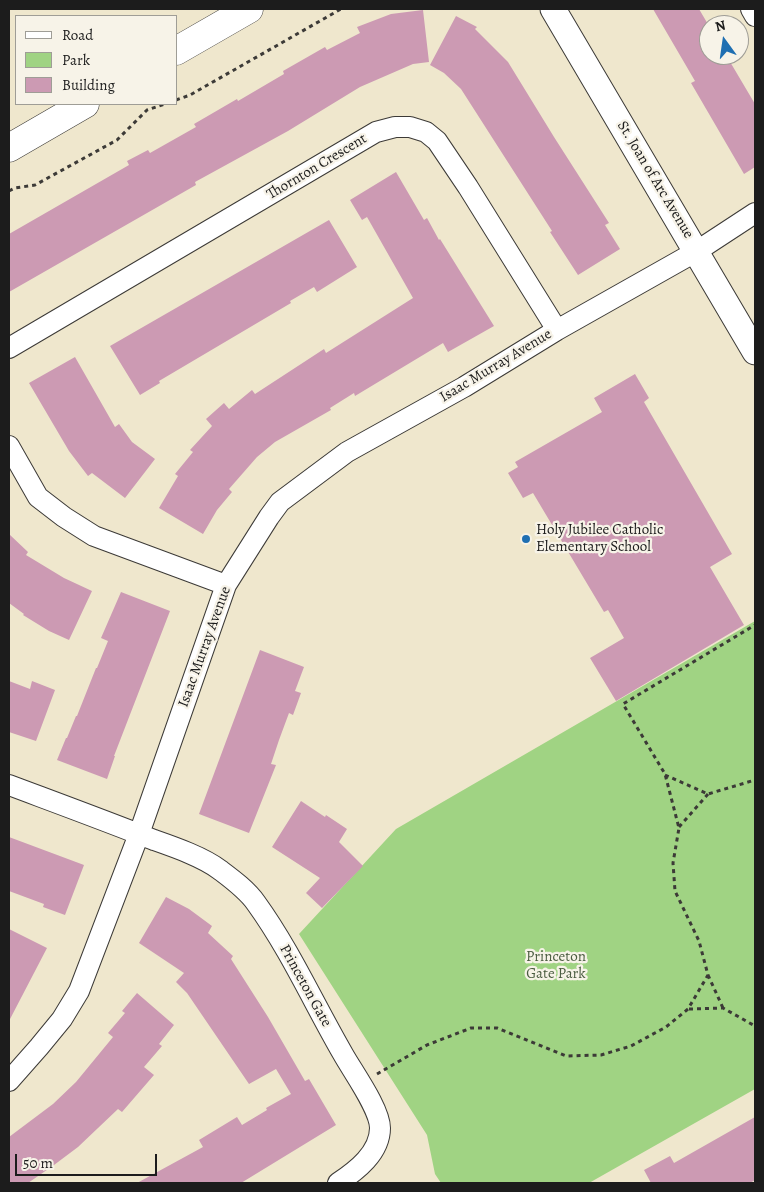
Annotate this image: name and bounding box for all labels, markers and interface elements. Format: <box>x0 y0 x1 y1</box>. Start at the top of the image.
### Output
legend <box>15 15 178 105</box>
north arrow <box>699 15 749 65</box>
text: N <box>713 15 728 36</box>
text: Road <box>62 25 93 45</box>
text: Park <box>62 50 90 70</box>
text: Building <box>62 75 115 95</box>
street label: St. Joan of Arc Avenue <box>613 118 697 242</box>
street label: Thornton Crescent <box>264 130 370 204</box>
street label: Isaac Murray Avenue <box>437 325 555 407</box>
place label: Holy Jubilee Catholic Elementary School <box>536 521 663 556</box>
marker: Holy Jubilee Catholic Elementary School <box>520 533 532 545</box>
street label: Isaac Murray Avenue <box>175 584 235 710</box>
street label: Princeton Gate <box>275 942 335 1030</box>
park label: Princeton Gate Park <box>526 948 586 983</box>
scale bar <box>18 1144 160 1176</box>
text: 50 m <box>23 1153 53 1173</box>

